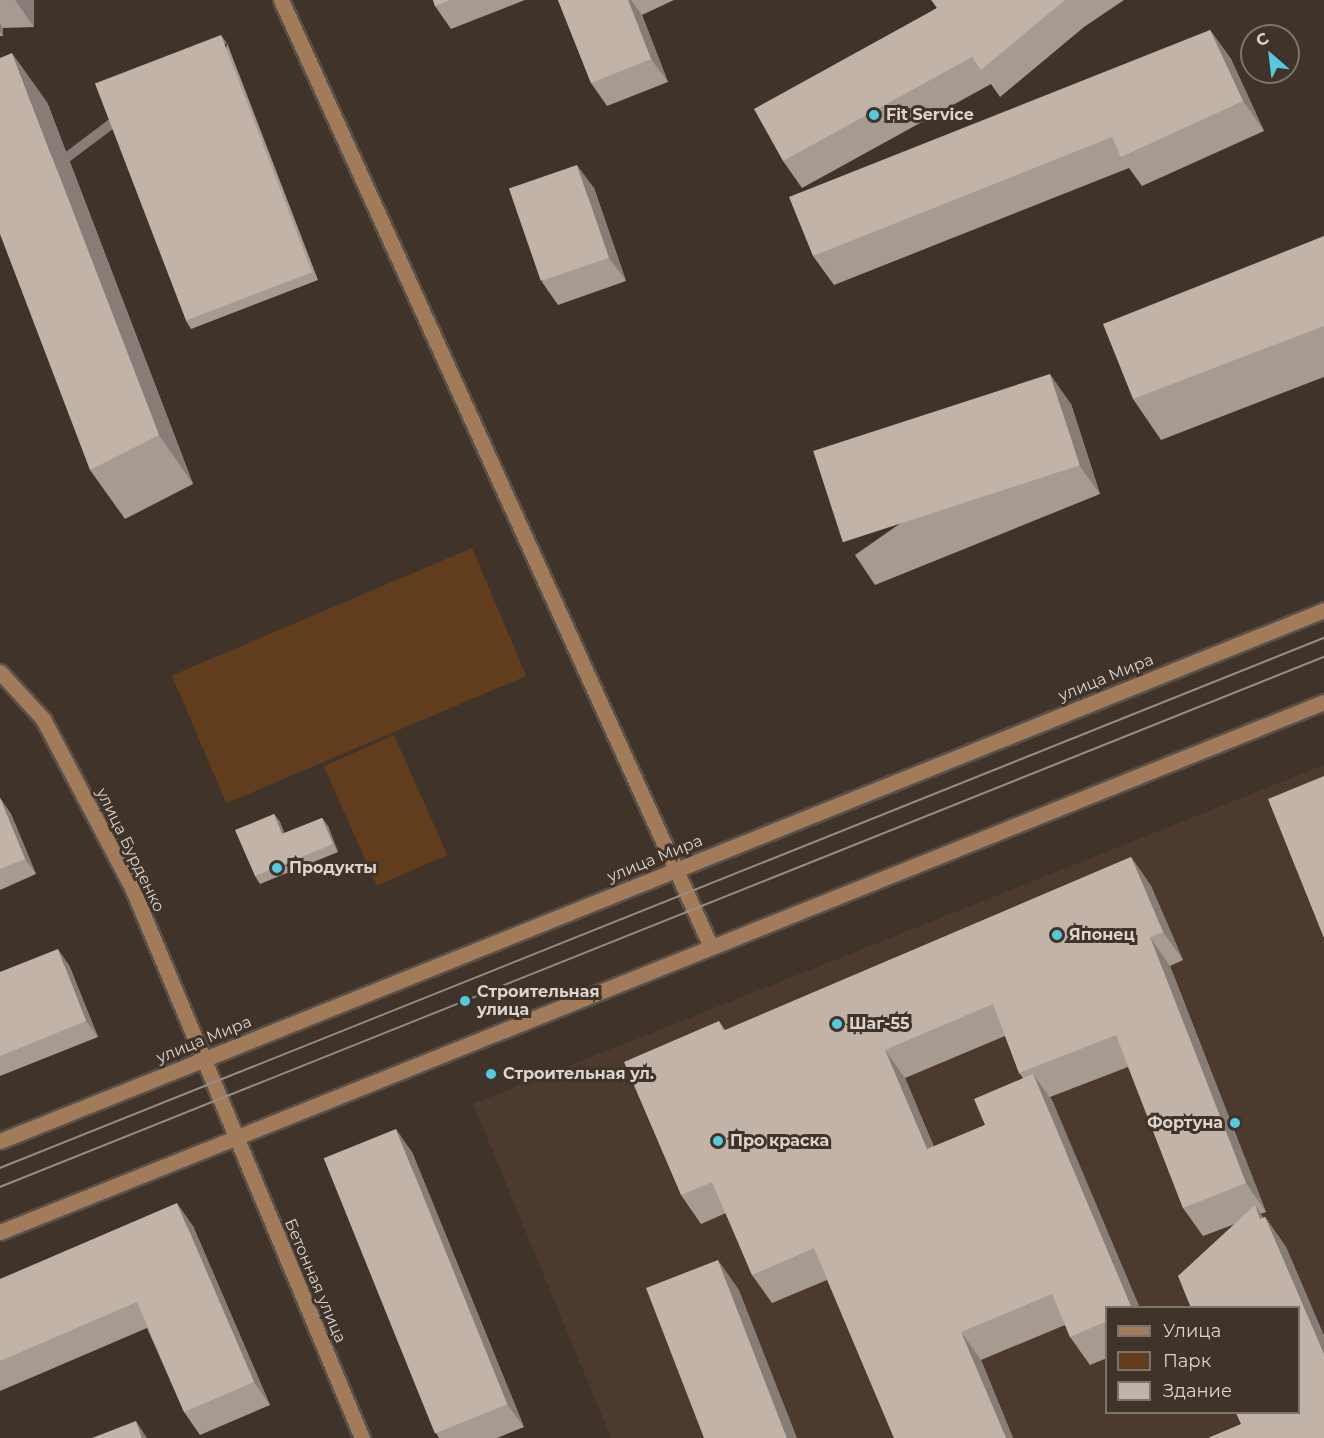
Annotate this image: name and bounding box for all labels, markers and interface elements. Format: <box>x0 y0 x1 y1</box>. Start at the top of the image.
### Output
north arrow <box>1240 24 1300 84</box>
text: С <box>1253 28 1272 51</box>
place label: Fit Service <box>886 105 974 125</box>
marker: Fit Service <box>867 108 881 122</box>
street label: улица Мира <box>1056 650 1156 706</box>
street label: улица Бурденко <box>92 785 168 915</box>
street label: улица Мира <box>605 831 705 887</box>
place label: Продукты <box>289 858 377 878</box>
marker: Продукты <box>270 861 284 875</box>
place label: Японец <box>1069 925 1135 945</box>
marker: Японец <box>1050 928 1064 942</box>
place label: Строительная улица <box>477 982 599 1020</box>
marker: Строительная улица <box>458 994 472 1008</box>
street label: улица Мира <box>154 1012 254 1068</box>
place label: Шаг-55 <box>849 1014 909 1034</box>
marker: Шаг-55 <box>830 1017 844 1031</box>
place label: Строительная ул. <box>503 1064 654 1084</box>
marker: Строительная ул. <box>484 1067 498 1081</box>
place label: Фортуна <box>1147 1113 1223 1133</box>
marker: Фортуна <box>1228 1116 1242 1130</box>
place label: Про краска <box>730 1131 829 1151</box>
marker: Про краска <box>711 1134 725 1148</box>
street label: Бетонная улица <box>280 1216 350 1346</box>
legend <box>1105 1306 1300 1414</box>
text: Улица <box>1163 1320 1221 1342</box>
text: Парк <box>1163 1350 1211 1372</box>
text: Здание <box>1163 1380 1232 1402</box>

